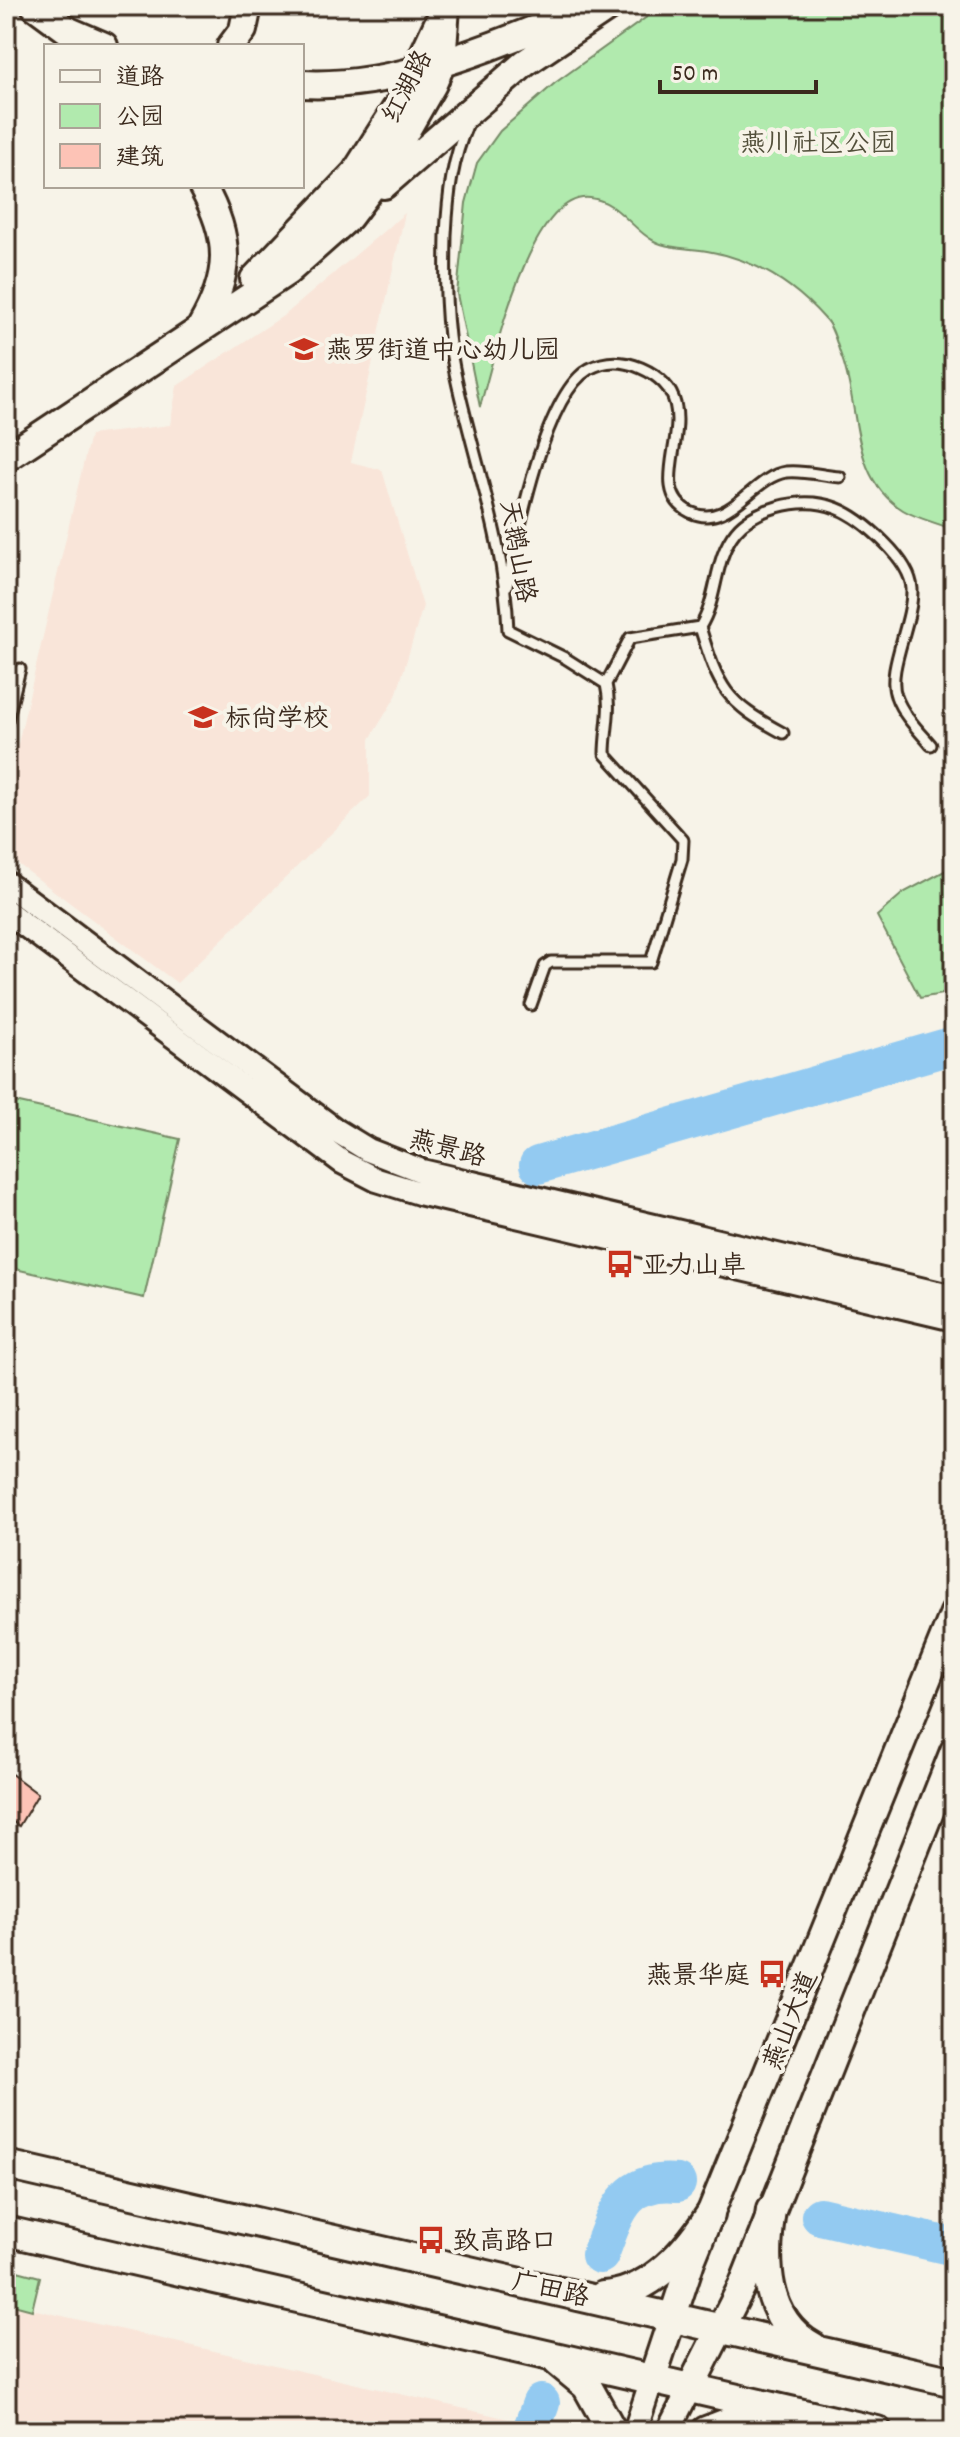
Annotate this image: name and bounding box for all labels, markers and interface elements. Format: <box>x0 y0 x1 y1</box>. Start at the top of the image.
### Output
legend <box>44 44 304 188</box>
street label: 红湖路 <box>375 44 443 131</box>
scale bar <box>660 44 816 94</box>
text: 50 m <box>672 58 718 92</box>
text: 道路 <box>116 62 164 96</box>
text: 公园 <box>116 102 164 136</box>
park label: 燕川社区公园 <box>740 127 896 164</box>
text: 建筑 <box>116 142 164 176</box>
school or university icon: 燕罗街道中心幼儿园 <box>289 334 319 364</box>
place label: 燕罗街道中心幼儿园 <box>326 334 560 371</box>
street label: 天鹅山路 <box>488 497 543 606</box>
school or university icon: 标尚学校 <box>188 702 218 732</box>
place label: 标尚学校 <box>225 702 329 739</box>
street label: 燕景路 <box>405 1122 490 1178</box>
bus stop icon: 亚力山卓 <box>605 1249 635 1279</box>
place label: 亚力山卓 <box>642 1249 746 1286</box>
place label: 燕景华庭 <box>646 1959 750 1996</box>
bus stop icon: 燕景华庭 <box>757 1959 787 1989</box>
street label: 燕山大道 <box>756 1966 829 2076</box>
bus stop icon: 致高路口 <box>416 2225 446 2255</box>
place label: 致高路口 <box>453 2225 557 2262</box>
street label: 广田路 <box>508 2265 592 2318</box>

